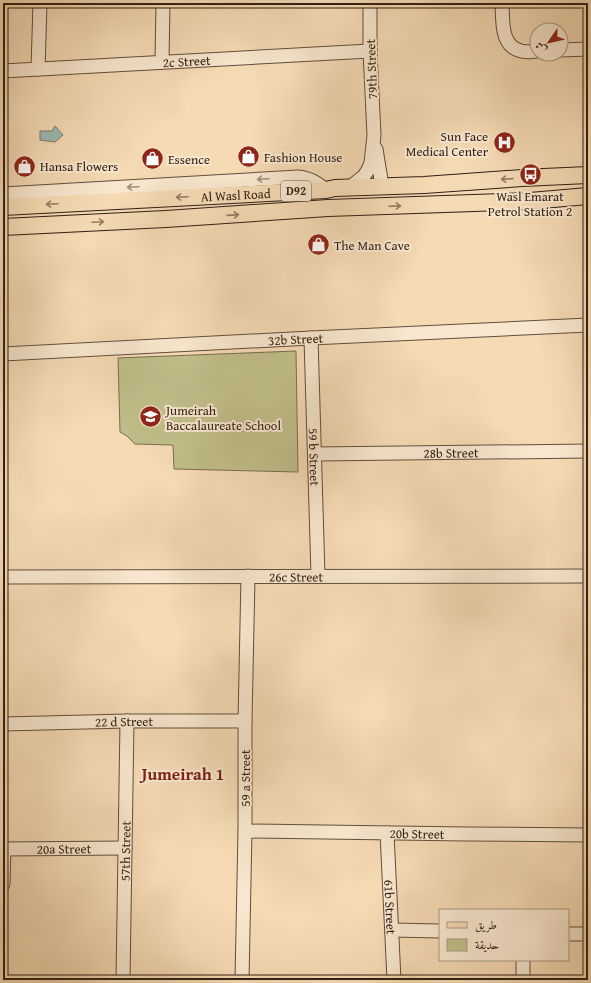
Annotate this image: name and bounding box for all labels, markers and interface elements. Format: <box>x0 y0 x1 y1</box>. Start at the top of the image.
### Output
north arrow <box>529 22 569 62</box>
street label: 79th Street <box>361 38 382 99</box>
text: ش <box>531 39 550 57</box>
street label: 2c Street <box>162 51 212 72</box>
place label: Sun Face Medical Center <box>406 127 489 161</box>
hospital icon: Sun Face Medical Center <box>491 130 517 156</box>
shop icon: Fashion House <box>236 144 262 170</box>
shop icon: Essence <box>140 146 166 172</box>
place label: Fashion House <box>264 148 342 167</box>
place label: Essence <box>168 150 210 169</box>
shop icon: Hansa Flowers <box>12 153 38 179</box>
place label: Hansa Flowers <box>40 157 118 176</box>
bus stop icon: Wasl Emarat Petrol Station 2 <box>517 161 543 187</box>
one-way arrow <box>257 176 270 183</box>
one-way arrow <box>501 176 514 183</box>
road number: D92 <box>281 181 311 201</box>
one-way arrow <box>127 183 140 191</box>
street label: Al Wasl Road <box>200 184 271 207</box>
place label: Wasl Emarat Petrol Station 2 <box>488 187 572 221</box>
one-way arrow <box>176 194 189 201</box>
one-way arrow <box>46 201 59 208</box>
one-way arrow <box>388 202 401 210</box>
one-way arrow <box>226 211 239 218</box>
one-way arrow <box>91 219 104 226</box>
shop icon: The Man Cave <box>306 232 332 258</box>
place label: The Man Cave <box>334 236 410 255</box>
street label: 32b Street <box>268 328 324 350</box>
place label: Jumeirah Baccalaureate School <box>164 401 281 435</box>
school or university icon: Jumeirah Baccalaureate School <box>137 404 163 430</box>
street label: 59 b Street <box>304 428 324 487</box>
street label: 28b Street <box>423 443 479 463</box>
street label: 26c Street <box>269 567 323 587</box>
street label: 22 d Street <box>95 712 153 732</box>
street label: 59 a Street <box>236 749 255 807</box>
district label: Jumeirah 1 <box>139 761 224 786</box>
street label: 57th Street <box>116 820 135 881</box>
street label: 20b Street <box>389 824 445 844</box>
street label: 20a Street <box>37 839 92 859</box>
street label: 61b Street <box>379 879 401 935</box>
legend <box>439 909 569 961</box>
text: طريق <box>475 916 497 933</box>
text: حديقة <box>475 936 499 953</box>

